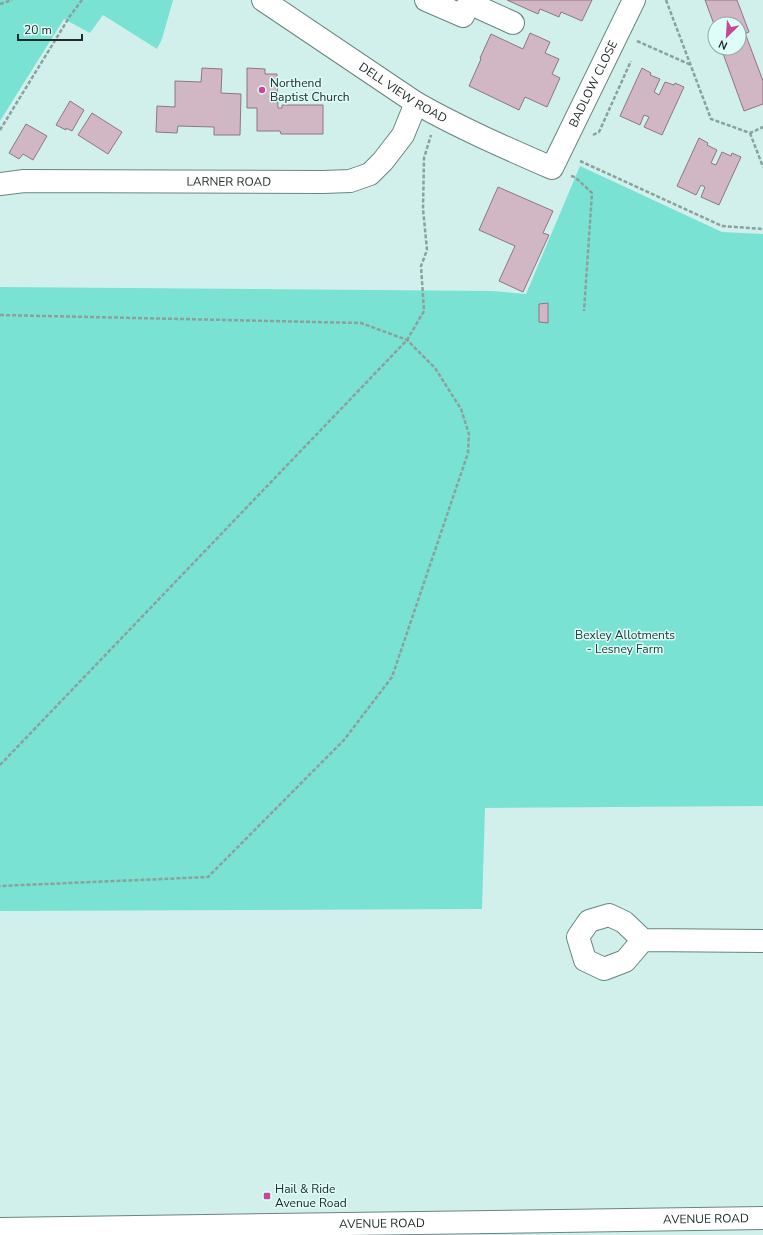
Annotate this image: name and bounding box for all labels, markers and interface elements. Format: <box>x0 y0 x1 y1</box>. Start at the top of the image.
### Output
scale bar <box>18 16 82 42</box>
north arrow <box>707 16 747 56</box>
text: 20 m <box>24 22 52 38</box>
text: N <box>716 36 730 53</box>
street label: BADLOW CLOSE <box>565 38 621 130</box>
street label: DELL VIEW ROAD <box>356 59 450 126</box>
place label: Northend Baptist Church <box>270 75 350 105</box>
marker: Northend Baptist Church <box>257 85 267 95</box>
street label: LARNER ROAD <box>186 174 271 190</box>
park label: Bexley Allotments - Lesney Farm <box>575 627 675 657</box>
place label: Hail & Ride Avenue Road <box>275 1181 347 1211</box>
marker: Hail & Ride Avenue Road <box>262 1191 272 1201</box>
street label: AVENUE ROAD <box>663 1210 749 1227</box>
street label: AVENUE ROAD <box>339 1215 425 1232</box>

